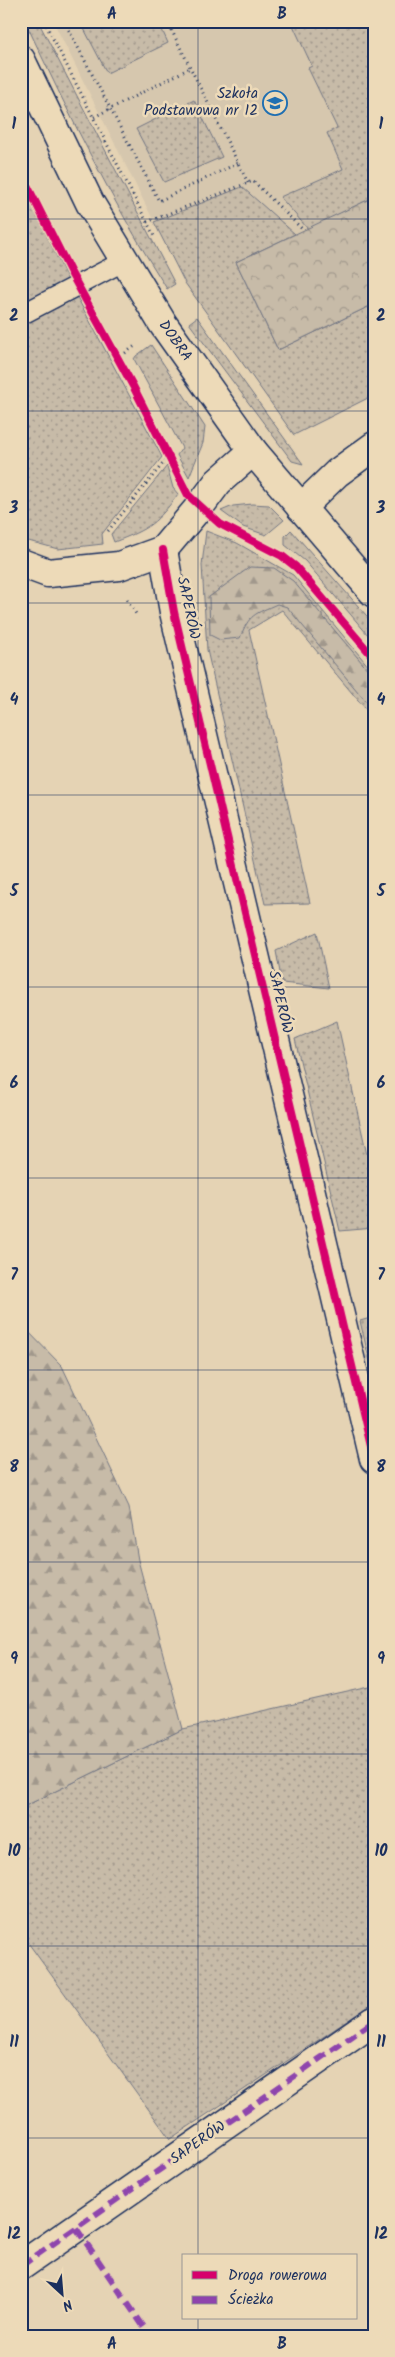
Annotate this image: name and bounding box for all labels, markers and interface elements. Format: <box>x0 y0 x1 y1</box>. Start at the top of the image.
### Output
text: A <box>107 2 117 27</box>
text: B <box>277 2 287 27</box>
place label: Szkoła Podstawowa nr 12 <box>144 82 258 123</box>
school or university icon: Szkoła Podstawowa nr 12 <box>262 90 288 116</box>
text: 1 <box>12 112 17 137</box>
text: 1 <box>379 112 384 137</box>
text: 2 <box>9 304 19 329</box>
text: 2 <box>376 304 386 329</box>
street label: DOBRA <box>152 315 198 367</box>
text: 3 <box>9 496 19 521</box>
text: 3 <box>376 496 386 521</box>
street label: SAPERÓW <box>170 574 206 642</box>
text: 4 <box>10 688 19 713</box>
text: 4 <box>377 688 386 713</box>
text: 5 <box>9 879 20 904</box>
text: 5 <box>376 879 387 904</box>
street label: SAPERÓW <box>261 968 299 1036</box>
text: 6 <box>10 1071 19 1096</box>
text: 6 <box>377 1071 386 1096</box>
text: 7 <box>10 1263 18 1288</box>
text: 7 <box>377 1263 385 1288</box>
text: 8 <box>9 1455 19 1480</box>
text: 8 <box>376 1455 386 1480</box>
text: 9 <box>10 1647 18 1672</box>
text: 9 <box>377 1647 385 1672</box>
text: 10 <box>7 1839 21 1864</box>
text: 10 <box>374 1839 388 1864</box>
text: 11 <box>9 2030 19 2055</box>
text: 11 <box>376 2030 386 2055</box>
street label: SAPERÓW <box>165 2115 231 2171</box>
text: 12 <box>7 2222 21 2247</box>
text: 12 <box>374 2222 388 2247</box>
legend <box>182 2254 358 2320</box>
text: Droga rowerowa <box>228 2264 327 2288</box>
north arrow <box>38 2270 88 2320</box>
text: Ścieżka <box>228 2288 273 2312</box>
text: N <box>58 2293 76 2317</box>
text: A <box>107 2332 117 2357</box>
text: B <box>277 2332 287 2357</box>

